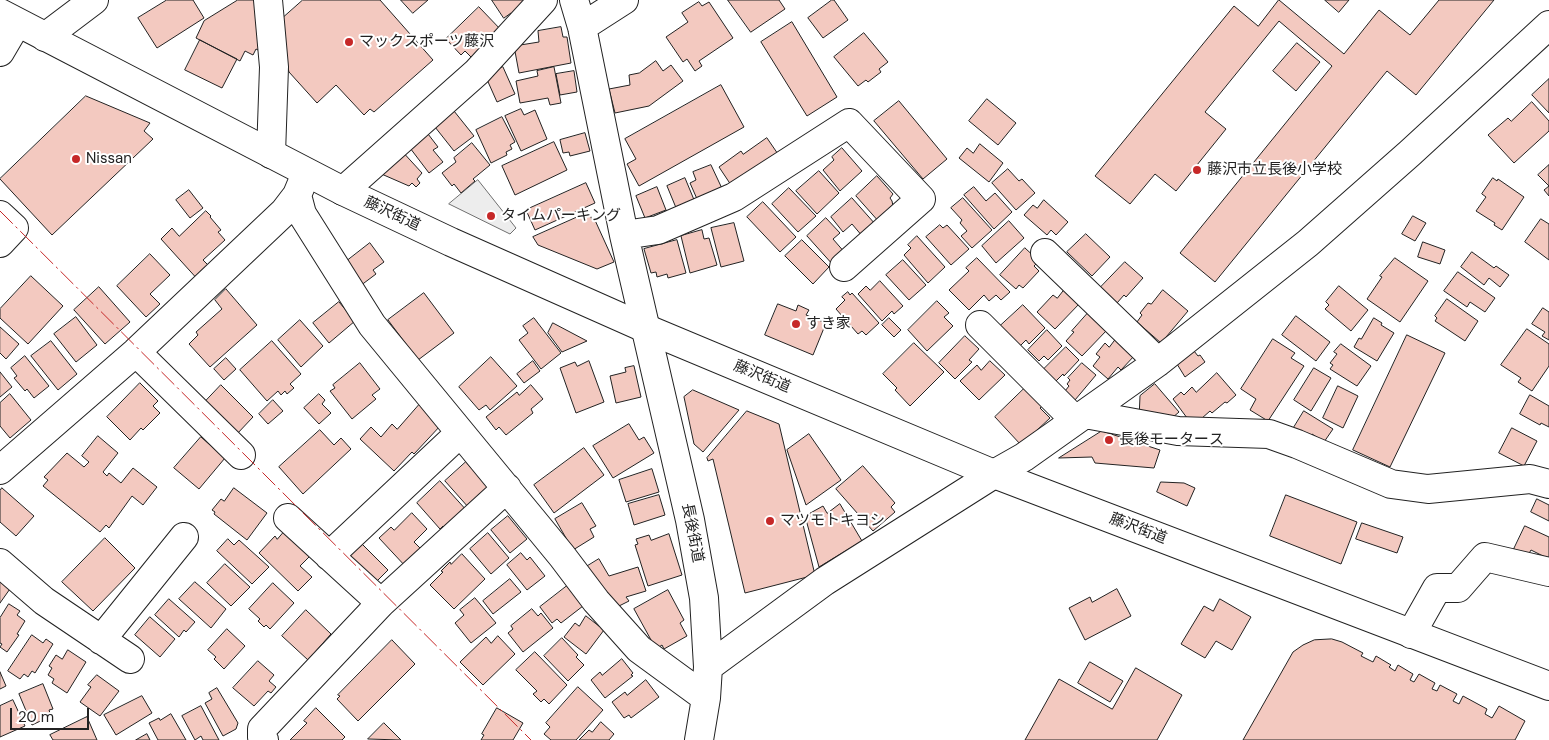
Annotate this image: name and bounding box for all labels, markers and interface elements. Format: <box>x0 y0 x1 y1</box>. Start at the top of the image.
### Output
place label: マックスポーツ藤沢 <box>359 33 494 51</box>
marker: マックスポーツ藤沢 <box>343 36 355 48</box>
place label: Nissan <box>86 150 132 168</box>
marker: Nissan <box>70 153 82 165</box>
place label: 藤沢市立長後小学校 <box>1207 161 1342 179</box>
marker: 藤沢市立長後小学校 <box>1191 164 1203 176</box>
street label: 藤沢街道 <box>361 193 423 235</box>
place label: タイムパーキング <box>501 207 621 225</box>
marker: タイムパーキング <box>485 210 497 222</box>
place label: すき家 <box>806 315 851 333</box>
marker: すき家 <box>790 318 802 330</box>
street label: 藤沢街道 <box>731 357 793 397</box>
place label: 長後モータース <box>1119 431 1224 449</box>
marker: 長後モータース <box>1103 434 1115 446</box>
street label: 長後街道 <box>677 502 707 564</box>
street label: 藤沢街道 <box>1107 510 1169 548</box>
place label: マツモトキヨシ <box>780 512 885 530</box>
marker: マツモトキヨシ <box>764 515 776 527</box>
scale bar <box>12 698 91 730</box>
text: 20 m <box>18 707 54 727</box>

